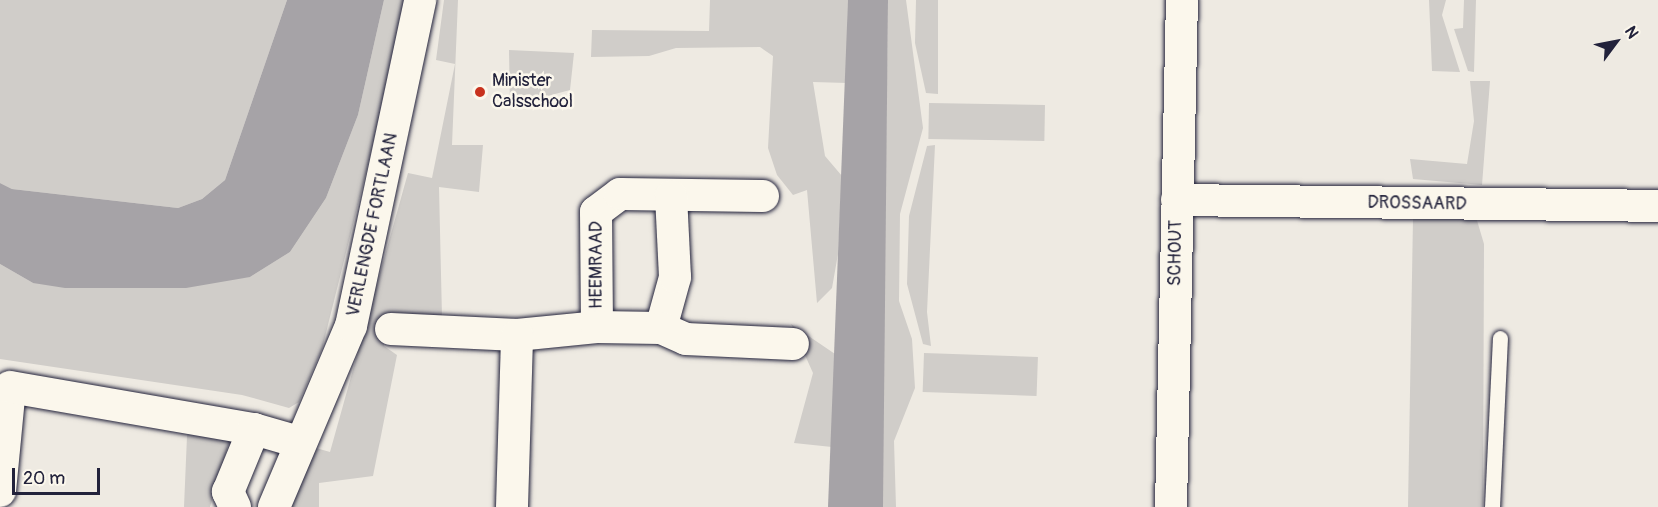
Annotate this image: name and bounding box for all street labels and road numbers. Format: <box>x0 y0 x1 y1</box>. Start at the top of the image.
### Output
street label: VERLENGDE FORTLAAN <box>343 131 403 319</box>
street label: DROSSAARD <box>1367 192 1467 216</box>
street label: SCHOUT <box>1165 220 1187 286</box>
street label: HEEMRAAD <box>586 221 608 309</box>

